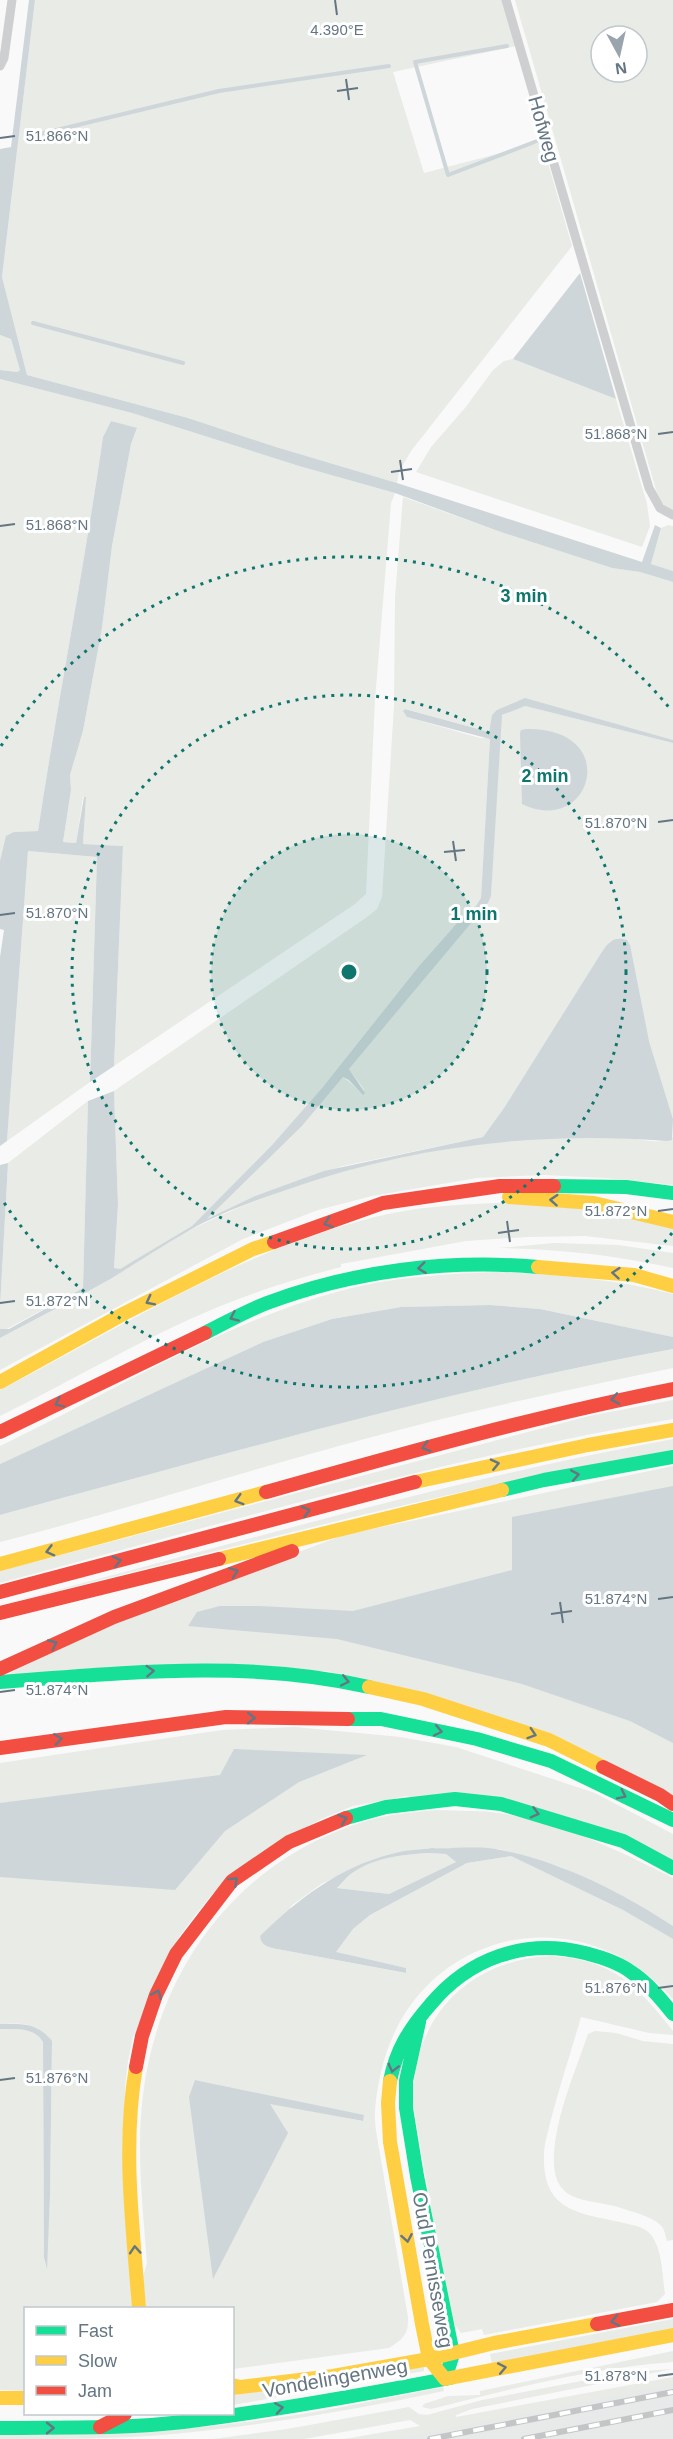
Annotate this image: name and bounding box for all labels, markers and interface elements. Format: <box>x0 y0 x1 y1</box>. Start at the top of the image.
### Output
text: 4.390°E <box>310 21 364 38</box>
north arrow <box>589 24 649 84</box>
text: N <box>614 59 628 78</box>
street label: Hofweg <box>524 93 564 165</box>
text: 51.866°N <box>26 127 88 144</box>
text: 51.868°N <box>585 425 647 442</box>
text: 51.868°N <box>26 516 88 533</box>
text: 3 min <box>500 586 548 606</box>
text: 2 min <box>521 766 569 786</box>
text: 51.870°N <box>585 814 647 831</box>
text: 51.870°N <box>26 904 88 921</box>
text: 1 min <box>450 904 498 924</box>
centre of rings <box>339 962 359 982</box>
one-way arrow <box>549 1194 558 1207</box>
text: 51.872°N <box>585 1202 647 1219</box>
one-way arrow <box>323 1215 334 1228</box>
one-way arrow <box>417 1261 426 1273</box>
one-way arrow <box>612 1267 621 1280</box>
text: 51.872°N <box>26 1292 88 1309</box>
one-way arrow <box>145 1294 156 1305</box>
one-way arrow <box>230 1310 241 1322</box>
one-way arrow <box>611 1392 621 1405</box>
one-way arrow <box>55 1396 66 1408</box>
one-way arrow <box>422 1440 432 1452</box>
one-way arrow <box>490 1458 500 1471</box>
one-way arrow <box>571 1469 580 1481</box>
one-way arrow <box>234 1493 245 1505</box>
one-way arrow <box>300 1506 311 1518</box>
one-way arrow <box>46 1543 56 1556</box>
one-way arrow <box>112 1556 122 1568</box>
one-way arrow <box>228 1567 239 1579</box>
text: 51.874°N <box>585 1590 647 1607</box>
one-way arrow <box>47 1640 58 1652</box>
one-way arrow <box>146 1665 155 1678</box>
one-way arrow <box>339 1674 349 1687</box>
text: 51.874°N <box>26 1681 88 1698</box>
one-way arrow <box>247 1712 256 1724</box>
one-way arrow <box>433 1723 443 1736</box>
one-way arrow <box>526 1727 537 1740</box>
one-way arrow <box>53 1734 63 1746</box>
one-way arrow <box>615 1787 626 1799</box>
one-way arrow <box>529 1806 540 1818</box>
one-way arrow <box>338 1814 348 1827</box>
one-way arrow <box>227 1877 238 1888</box>
text: 51.876°N <box>585 1979 647 1996</box>
one-way arrow <box>149 1989 161 2000</box>
one-way arrow <box>387 2062 400 2072</box>
text: 51.876°N <box>26 2069 88 2086</box>
street label: Oud Pernisseweg <box>408 2190 458 2350</box>
one-way arrow <box>400 2233 413 2243</box>
one-way arrow <box>128 2246 141 2255</box>
legend <box>24 2307 234 2415</box>
one-way arrow <box>611 2314 621 2327</box>
text: Fast <box>78 2321 113 2341</box>
text: Slow <box>78 2351 118 2371</box>
street label: Vondelingenweg <box>261 2354 409 2402</box>
one-way arrow <box>497 2362 507 2375</box>
text: 51.878°N <box>585 2367 647 2384</box>
text: Jam <box>78 2381 112 2401</box>
one-way arrow <box>274 2402 283 2414</box>
one-way arrow <box>45 2422 54 2434</box>

